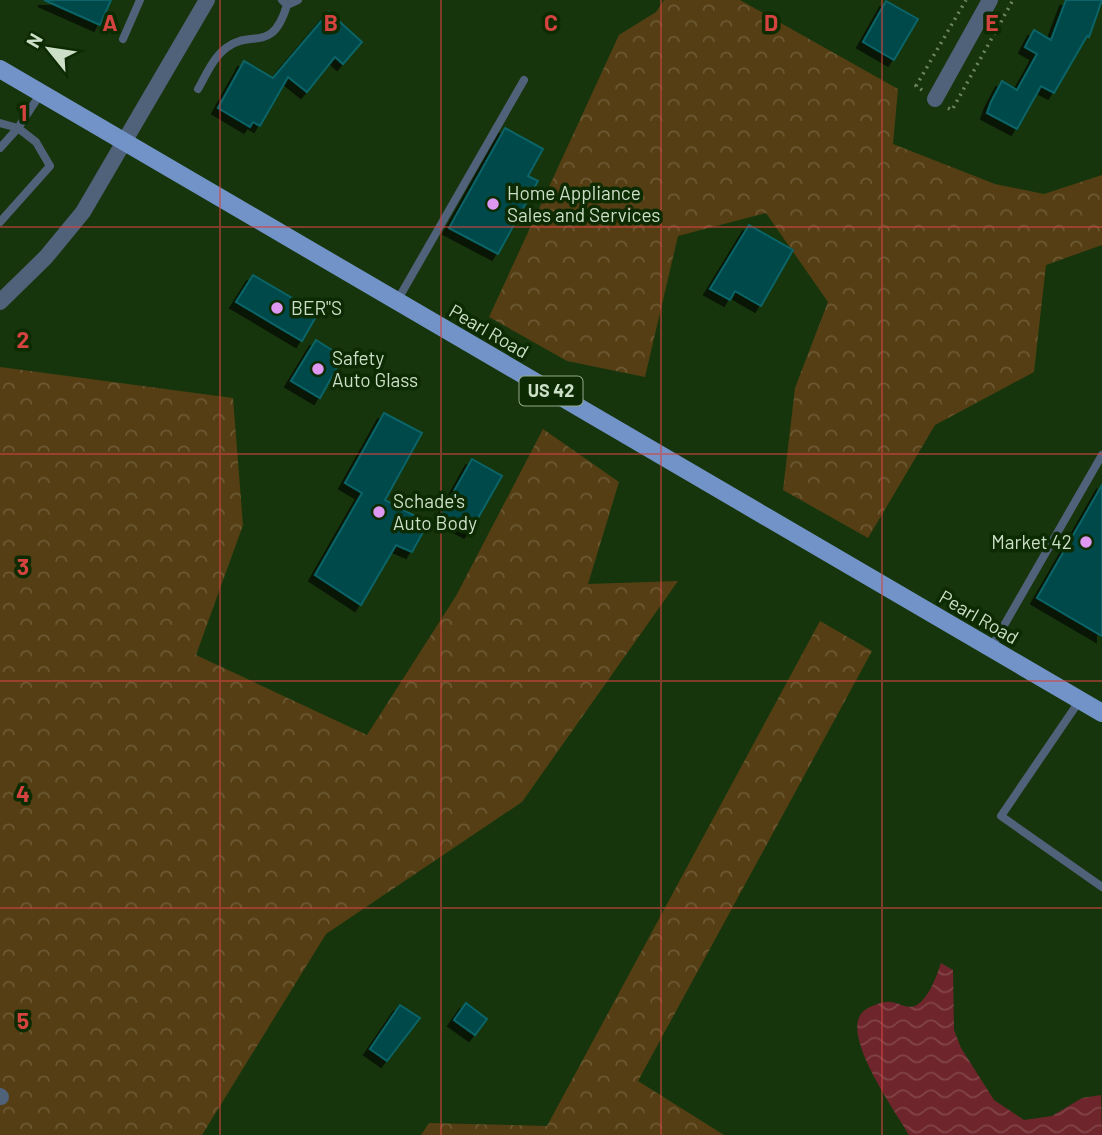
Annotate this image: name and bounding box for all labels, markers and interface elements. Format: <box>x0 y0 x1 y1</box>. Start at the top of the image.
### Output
text: A <box>102 8 118 36</box>
text: B <box>324 8 338 36</box>
text: C <box>544 8 558 36</box>
text: D <box>764 8 778 36</box>
text: E <box>985 8 999 36</box>
north arrow <box>14 14 84 84</box>
text: N <box>21 29 47 51</box>
text: 1 <box>19 98 27 126</box>
place label: Home Appliance Sales and Services <box>507 181 660 226</box>
marker: Home Appliance Sales and Services <box>485 196 501 212</box>
place label: BER"S <box>291 296 342 319</box>
street label: Pearl Road <box>446 299 533 362</box>
marker: BER"S <box>269 300 285 316</box>
text: 2 <box>17 325 29 353</box>
place label: Safety Auto Glass <box>332 346 418 391</box>
marker: Safety Auto Glass <box>310 361 326 377</box>
road number: US 42 <box>520 376 582 405</box>
place label: Schade's Auto Body <box>393 489 477 534</box>
marker: Schade's Auto Body <box>371 504 387 520</box>
place label: Market 42 <box>991 530 1072 553</box>
marker: Market 42 <box>1078 534 1094 550</box>
text: 3 <box>17 552 29 580</box>
street label: Pearl Road <box>936 585 1023 648</box>
text: 4 <box>16 779 30 807</box>
text: 5 <box>17 1006 29 1034</box>

